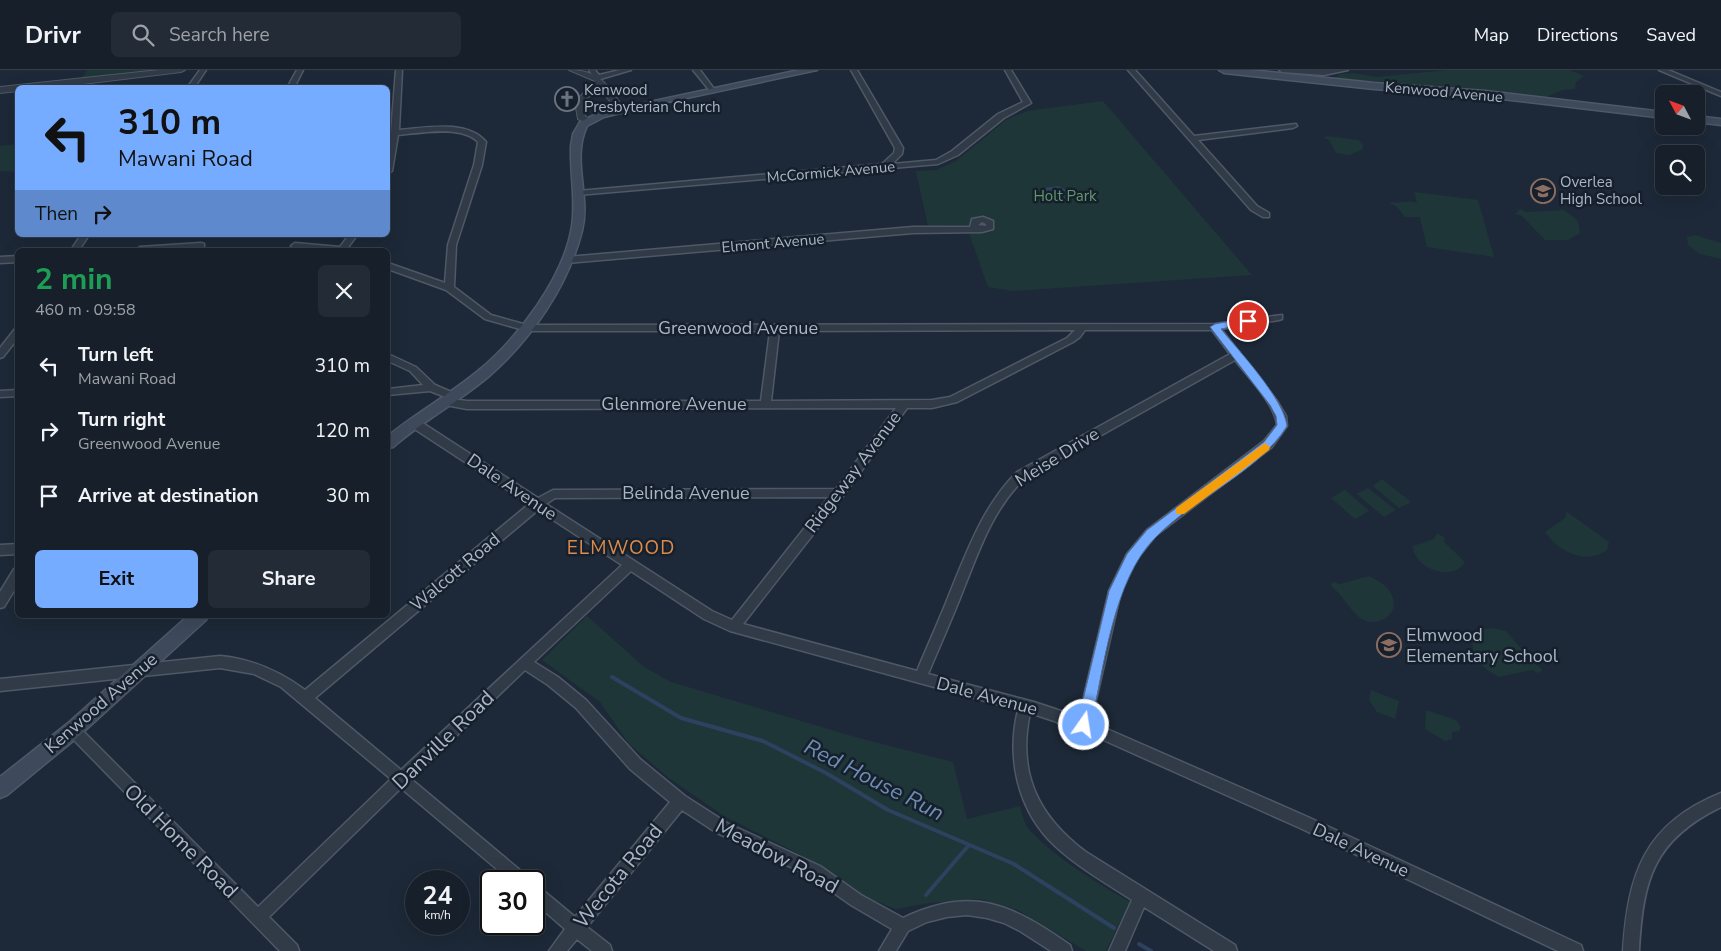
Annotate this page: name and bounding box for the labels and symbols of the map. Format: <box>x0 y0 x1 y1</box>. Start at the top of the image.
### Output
street label: Kenwood Avenue <box>1384 77 1504 107</box>
place label: Kenwood Presbyterian Church <box>584 80 720 117</box>
north arrow <box>1655 85 1705 135</box>
church icon: Kenwood Presbyterian Church <box>554 86 580 112</box>
street label: McCormick Avenue <box>766 156 896 188</box>
place label: Overlea High School <box>1560 172 1642 209</box>
school or university icon: Overlea High School <box>1530 178 1556 204</box>
park label: Holt Park <box>1033 186 1097 206</box>
street label: Elmont Avenue <box>721 229 825 257</box>
pin <box>1227 300 1269 342</box>
street label: Greenwood Avenue <box>658 316 818 340</box>
street label: Glenmore Avenue <box>601 392 747 416</box>
street label: Ridgeway Avenue <box>799 406 907 538</box>
street label: Meise Drive <box>1010 422 1104 492</box>
street label: Dale Avenue <box>462 448 562 526</box>
street label: Belinda Avenue <box>622 481 750 505</box>
street label: Walcott Road <box>405 527 505 617</box>
district label: ELMWOOD <box>567 535 675 561</box>
place label: Elmwood Elementary School <box>1406 623 1559 668</box>
school or university icon: Elmwood Elementary School <box>1376 632 1402 658</box>
street label: Kenwood Avenue <box>39 647 163 759</box>
street label: Dale Avenue <box>934 671 1040 721</box>
street label: Danville Road <box>386 684 500 796</box>
position arrow <box>1057 698 1109 750</box>
water label: Red House Run <box>799 732 949 828</box>
street label: Old Home Road <box>118 778 244 904</box>
street label: Meadow Road <box>710 812 844 900</box>
street label: Dale Avenue <box>1309 817 1413 883</box>
street label: Wecota Road <box>567 818 669 934</box>
speed limit sign: 30 <box>480 870 545 935</box>

